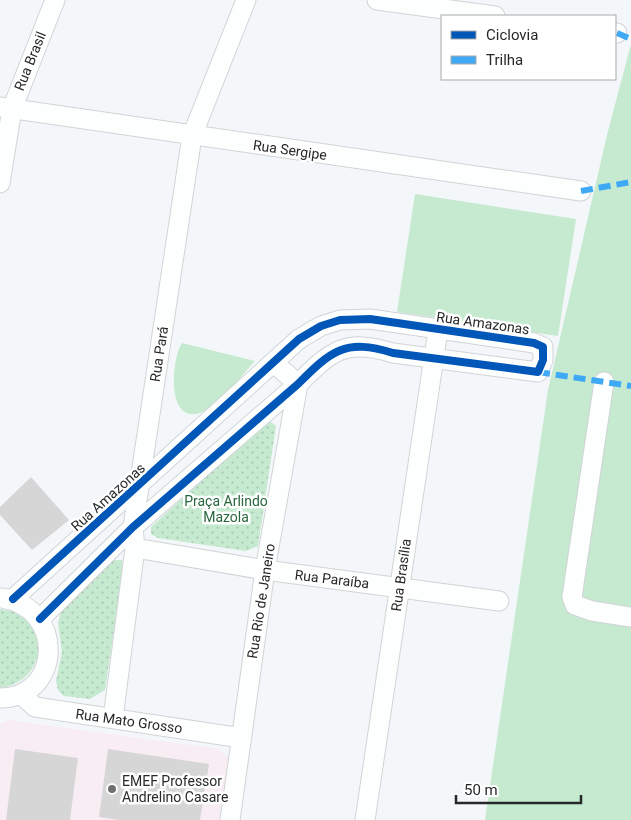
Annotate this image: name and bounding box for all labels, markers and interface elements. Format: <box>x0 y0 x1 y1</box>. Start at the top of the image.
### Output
legend <box>441 15 616 80</box>
text: Ciclovia <box>486 26 538 44</box>
street label: Rua Brasil <box>11 29 49 93</box>
text: Trilha <box>486 51 523 69</box>
street label: Rua Sergipe <box>252 137 328 163</box>
street label: Rua Amazonas <box>435 309 531 337</box>
street label: Rua Pará <box>147 325 171 383</box>
street label: Rua Amazonas <box>68 460 148 534</box>
park label: Praça Arlindo Mazola <box>184 493 268 525</box>
street label: Rua Brasília <box>388 538 414 612</box>
street label: Rua Rio de Janeiro <box>244 542 278 660</box>
street label: Rua Paraíba <box>294 566 370 592</box>
street label: Rua Mato Grosso <box>75 706 183 736</box>
scale bar <box>456 772 581 804</box>
place label: EMEF Professor Andrelino Casare <box>122 773 228 805</box>
text: 50 m <box>464 781 498 799</box>
marker: EMEF Professor Andrelino Casare <box>106 783 118 795</box>

